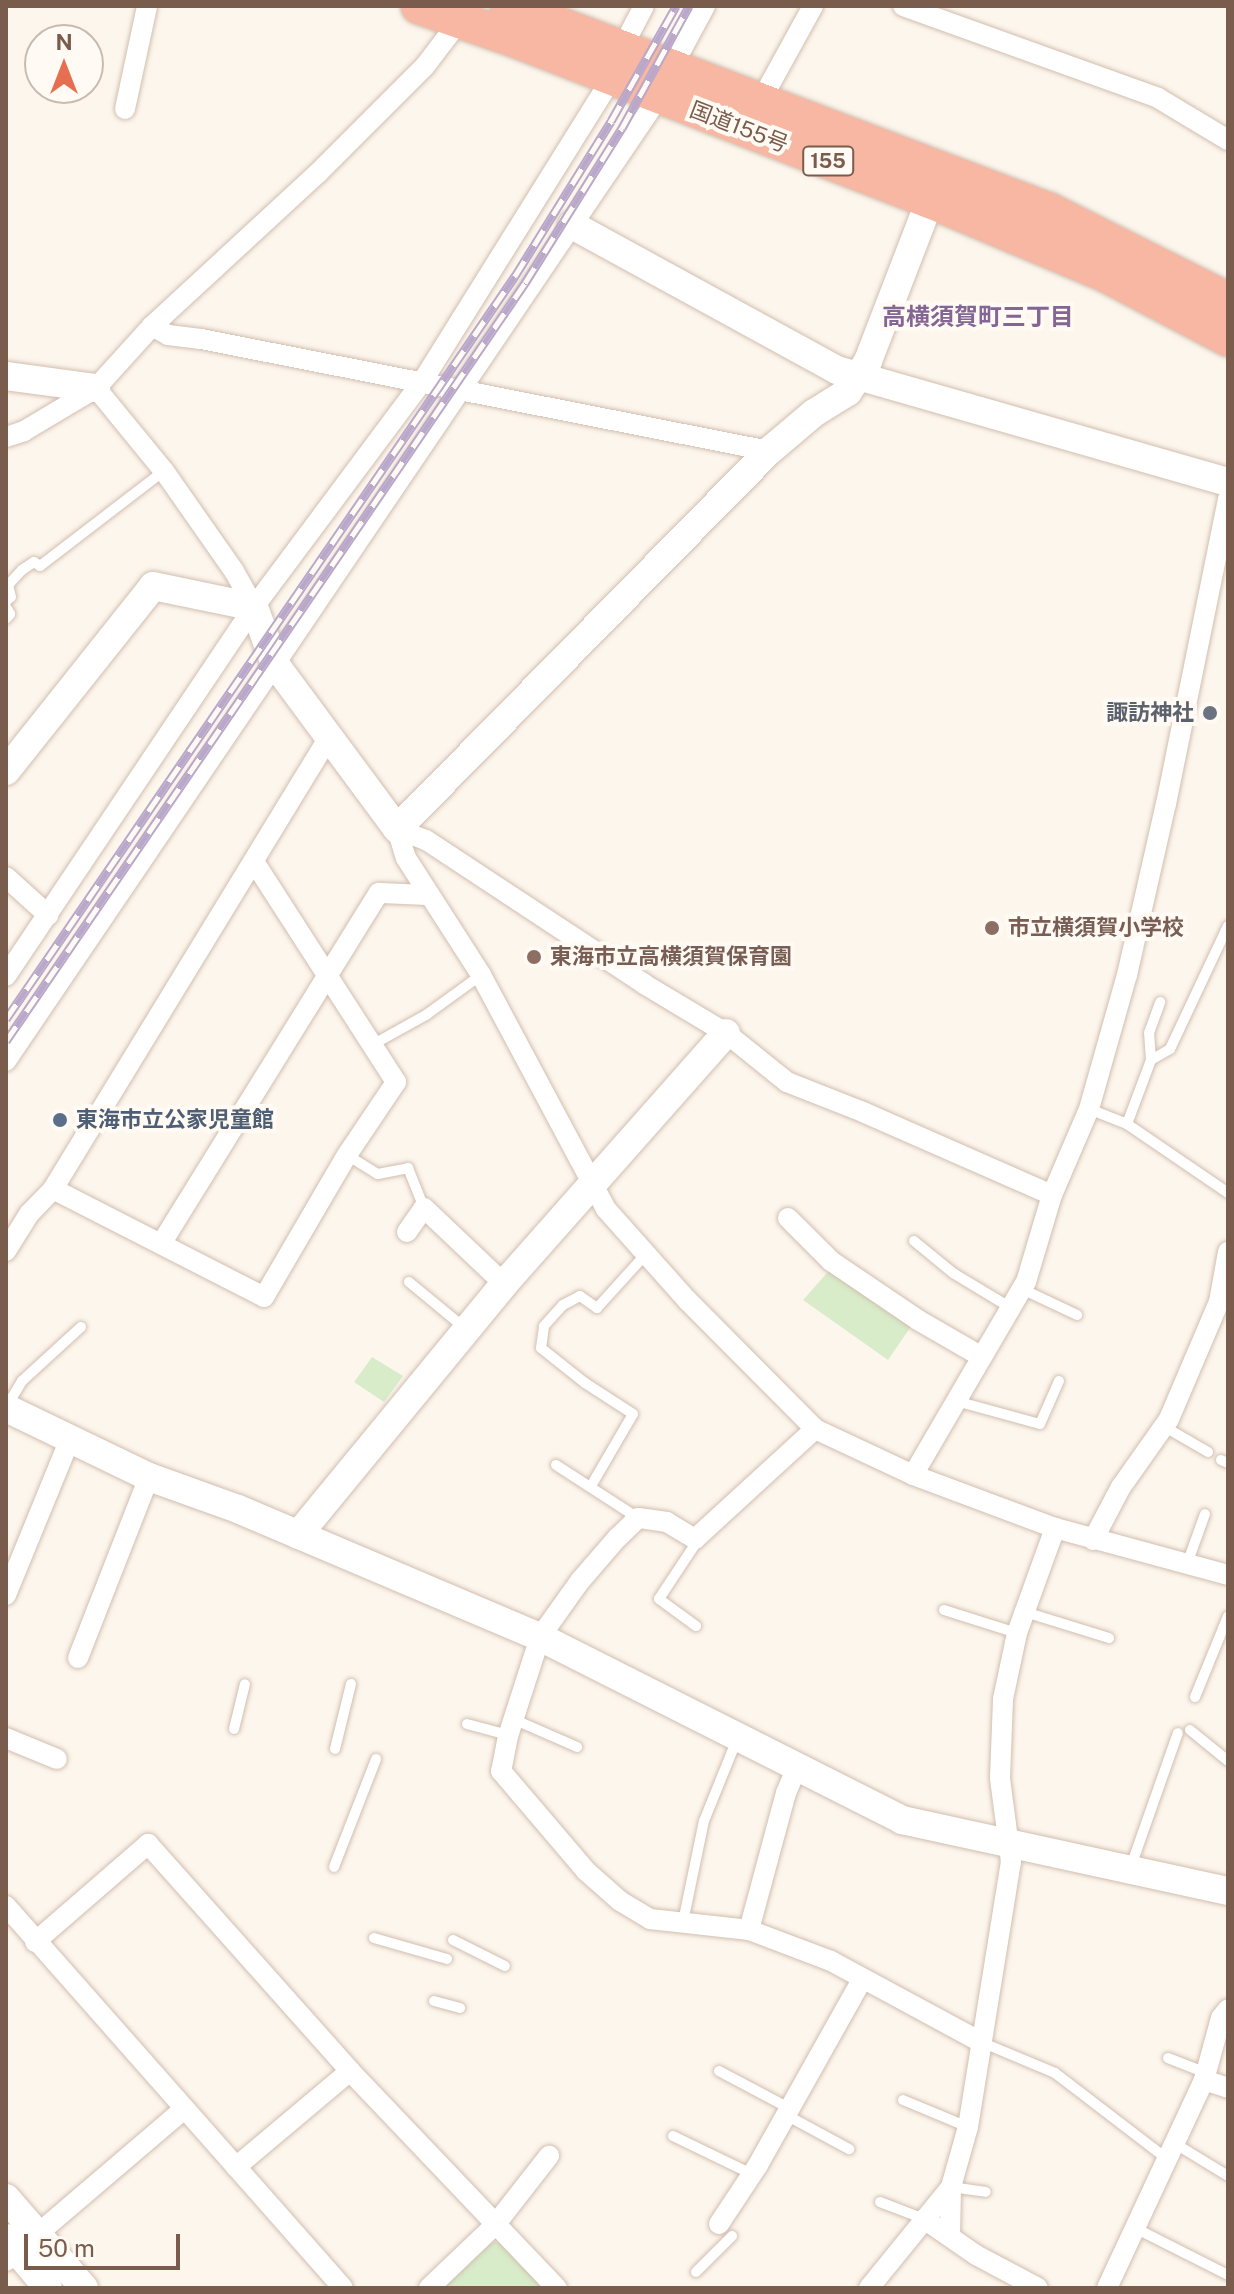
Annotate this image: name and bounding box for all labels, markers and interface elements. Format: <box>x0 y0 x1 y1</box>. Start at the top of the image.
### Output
north arrow <box>24 24 104 104</box>
text: N <box>55 29 73 55</box>
street label: 国道155号 <box>686 96 792 158</box>
road number: 155 <box>802 145 854 177</box>
district label: 高横須賀町三丁目 <box>882 303 1074 331</box>
place label: 諏訪神社 <box>1106 700 1194 726</box>
marker: 諏訪神社 <box>1201 704 1219 722</box>
place label: 市立横須賀小学校 <box>1008 915 1184 941</box>
marker: 市立横須賀小学校 <box>983 919 1001 937</box>
place label: 東海市立高横須賀保育園 <box>550 944 792 970</box>
marker: 東海市立高横須賀保育園 <box>525 948 543 966</box>
place label: 東海市立公家児童館 <box>76 1107 274 1133</box>
marker: 東海市立公家児童館 <box>51 1111 69 1129</box>
scale bar <box>28 2218 184 2268</box>
text: 50 m <box>38 2234 95 2262</box>

